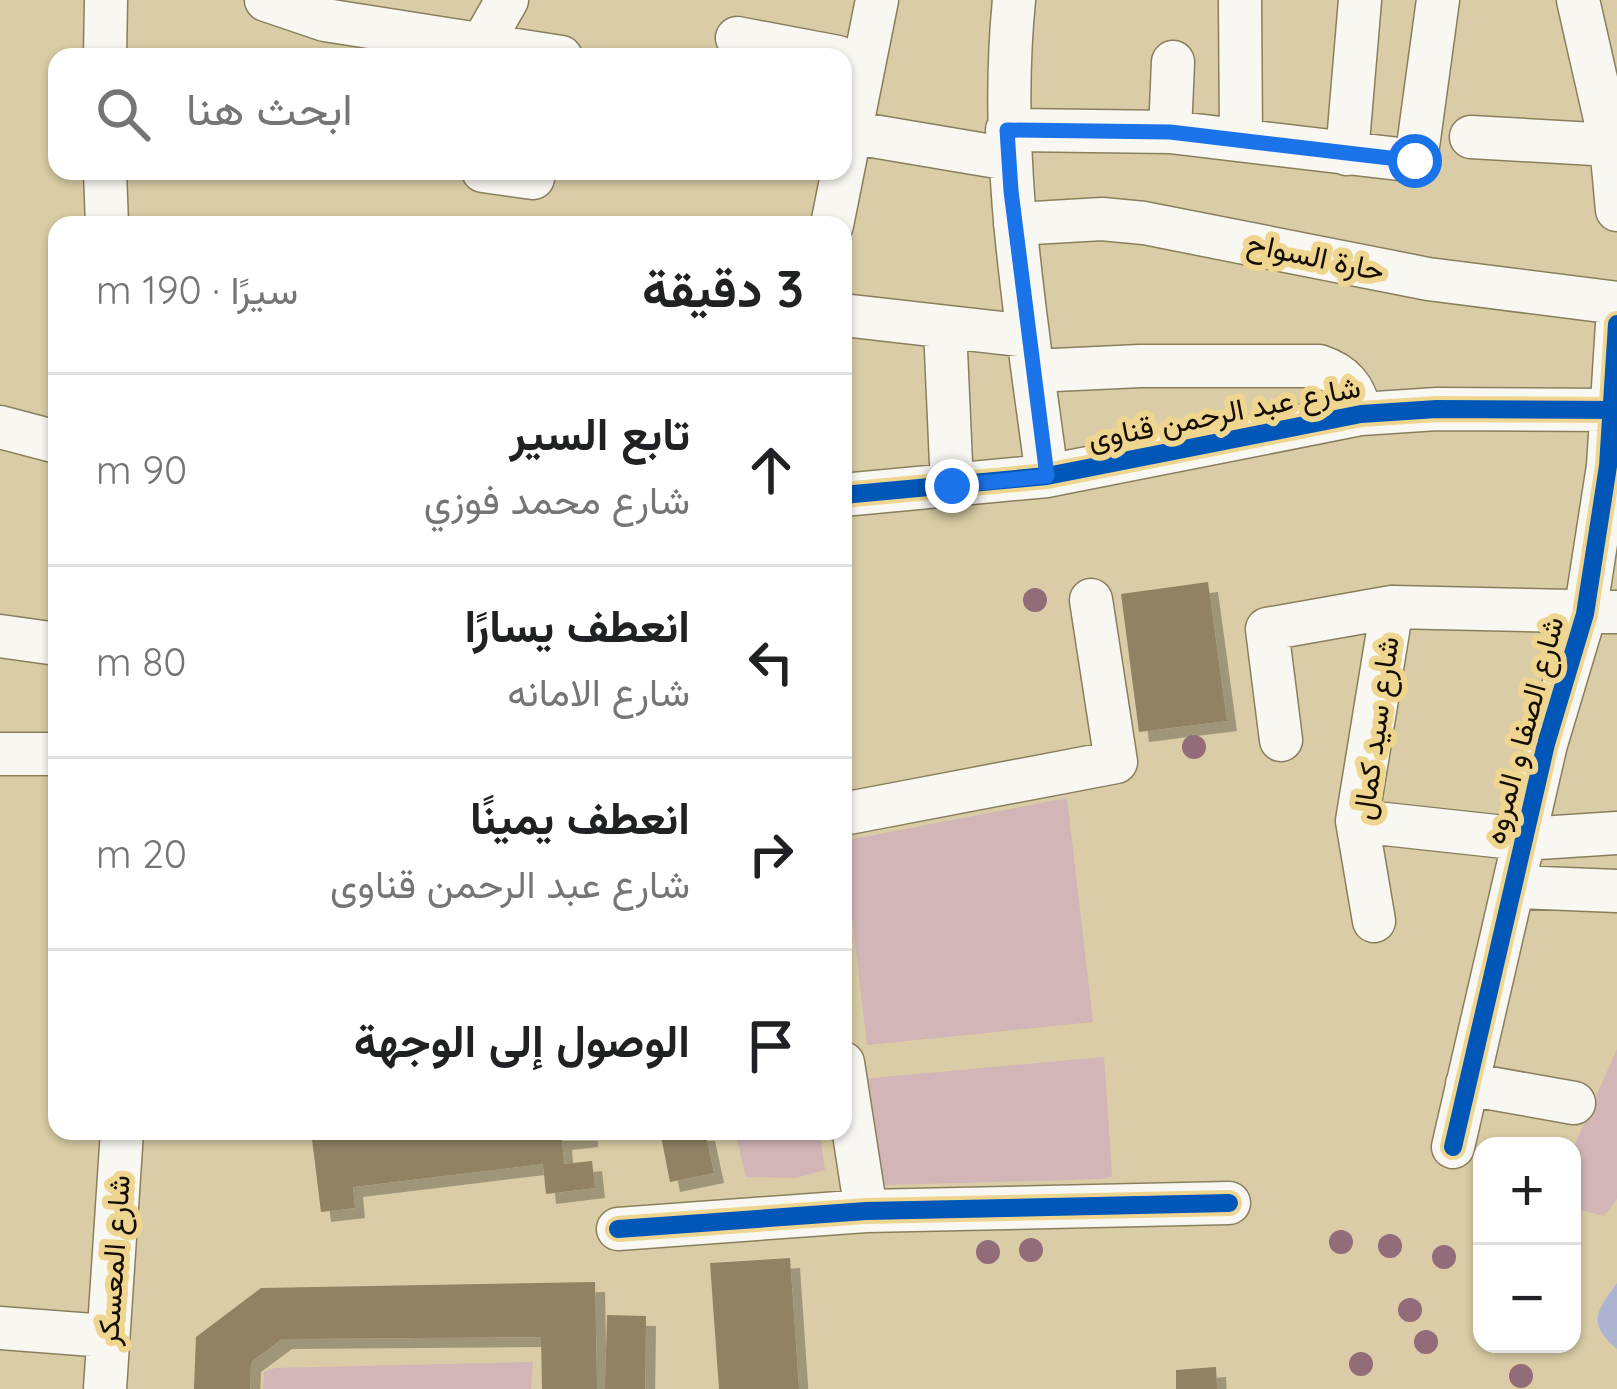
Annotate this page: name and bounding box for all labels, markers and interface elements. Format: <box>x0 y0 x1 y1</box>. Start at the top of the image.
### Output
search box <box>48 48 852 180</box>
text: ابحث هنا <box>186 80 353 136</box>
icon: search <box>90 81 156 147</box>
route start <box>1388 134 1442 188</box>
street label: حارة السواح <box>1243 223 1388 291</box>
text: 3 دقيقة <box>642 256 804 320</box>
text: سيرًا · 190 m <box>96 265 298 314</box>
street label: شارع عبد الرحمن قناوى <box>1084 367 1364 459</box>
text: تابع السير <box>510 405 690 461</box>
icon: ahead <box>738 437 804 503</box>
text: 90 m <box>96 445 187 494</box>
route end <box>925 459 979 513</box>
text: شارع محمد فوزي <box>424 475 690 524</box>
text: انعطف يسارًا <box>464 597 690 653</box>
street label: شارع الصفا و المروه <box>1474 612 1574 848</box>
icon: left <box>738 629 804 695</box>
street label: شارع سيد كمال <box>1343 634 1409 822</box>
text: 80 m <box>96 637 187 686</box>
text: شارع الامانه <box>507 667 690 716</box>
text: انعطف يمينًا <box>470 789 690 845</box>
icon: right <box>738 821 804 887</box>
text: 20 m <box>96 829 187 878</box>
text: شارع عبد الرحمن قناوى <box>330 859 690 908</box>
text: الوصول إلى الوجهة <box>354 1012 690 1068</box>
icon: arrive <box>738 1013 804 1079</box>
map controls <box>1473 1137 1581 1353</box>
button: + <box>1473 1137 1581 1245</box>
street label: شارع المعسكر <box>88 1174 140 1348</box>
button: − <box>1473 1245 1581 1353</box>

